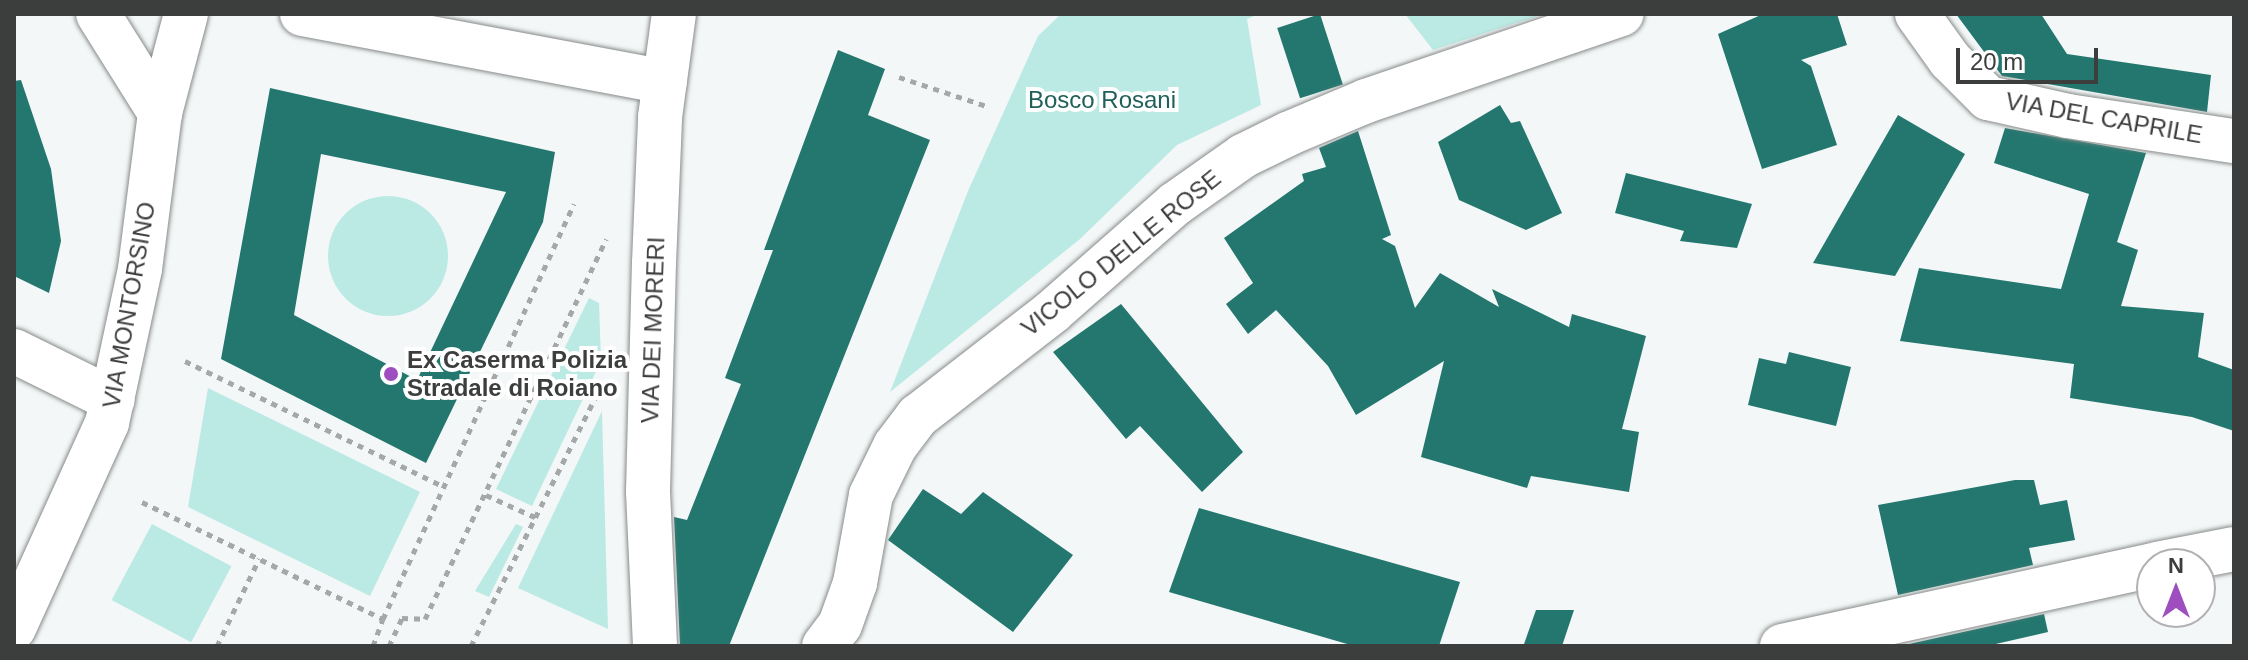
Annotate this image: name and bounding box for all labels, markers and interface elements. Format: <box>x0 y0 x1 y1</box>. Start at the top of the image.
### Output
scale bar <box>1960 32 2102 82</box>
text: 20 m <box>1970 48 2023 75</box>
park label: Bosco Rosani <box>1028 86 1176 114</box>
street label: VIA DEL CAPRILE <box>2002 86 2206 150</box>
street label: VICOLO DELLE ROSE <box>1016 164 1226 342</box>
street label: VIA MONTORSINO <box>97 199 161 411</box>
street label: VIA DEI MORERI <box>635 236 671 424</box>
place label: Ex Caserma Polizia Stradale di Roiano <box>407 346 627 402</box>
marker: Ex Caserma Polizia Stradale di Roiano <box>382 365 400 383</box>
north arrow <box>2136 548 2216 628</box>
text: N <box>2168 553 2184 578</box>

